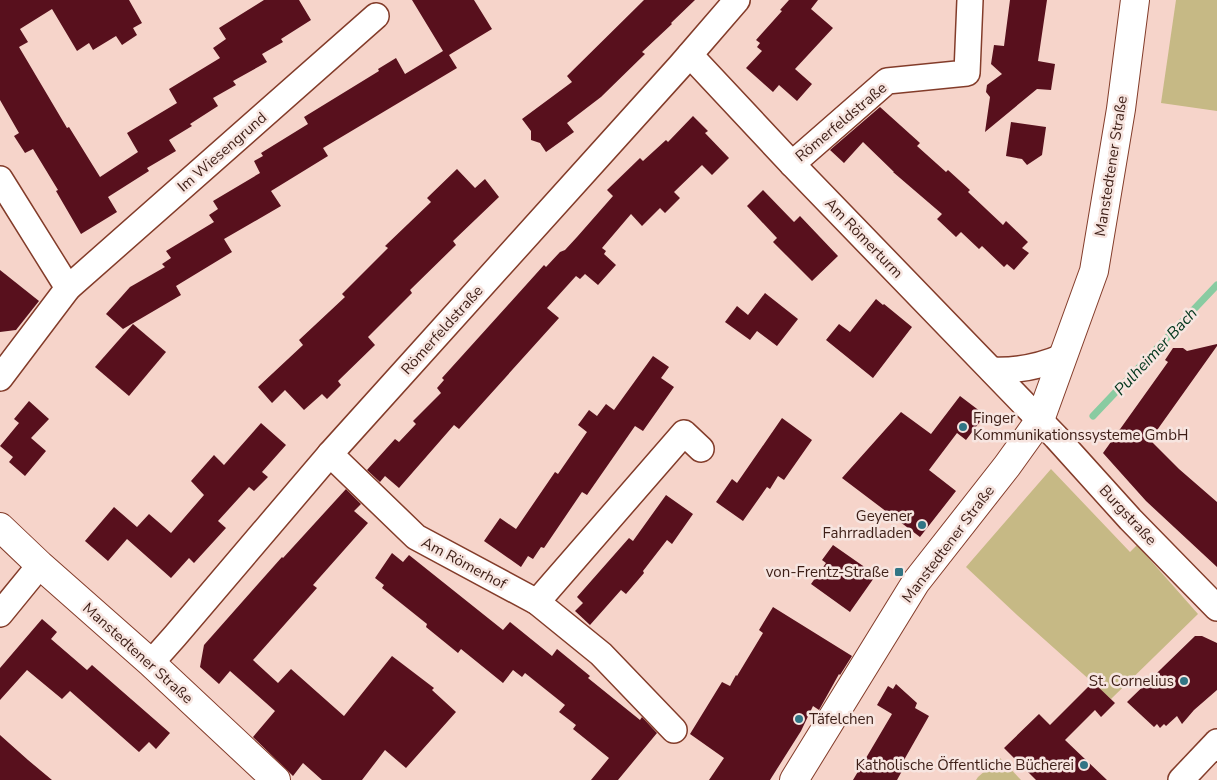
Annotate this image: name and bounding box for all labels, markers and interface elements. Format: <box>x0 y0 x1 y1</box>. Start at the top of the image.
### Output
street label: Römerfeldstraße <box>791 78 891 166</box>
street label: Manstedtener Straße <box>1090 94 1132 238</box>
street label: Im Wiesengrund <box>173 108 271 196</box>
street label: Am Römerturm <box>821 194 907 282</box>
street label: Römerfeldstraße <box>397 281 487 379</box>
water label: Pulheimer Bach <box>1109 303 1202 400</box>
place label: Finger Kommunikationssysteme GmbH <box>973 408 1188 445</box>
marker: Finger Kommunikationssysteme GmbH <box>957 421 969 433</box>
street label: Manstedtener Straße <box>897 481 999 607</box>
street label: Burgstraße <box>1095 481 1161 549</box>
place label: Geyener Fahrradladen <box>823 506 913 543</box>
marker: Geyener Fahrradladen <box>916 519 928 531</box>
street label: Am Römerhof <box>418 532 511 594</box>
place label: von-Frentz-Straße <box>766 562 889 582</box>
marker: von-Frentz-Straße <box>893 566 905 578</box>
street label: Manstedtener Straße <box>78 598 198 708</box>
place label: St. Cornelius <box>1089 671 1174 691</box>
marker: St. Cornelius <box>1178 675 1190 687</box>
place label: Täfelchen <box>809 709 874 729</box>
marker: Täfelchen <box>793 713 805 725</box>
place label: Katholische Öffentliche Bücherei <box>855 755 1074 775</box>
marker: Katholische Öffentliche Bücherei <box>1078 759 1090 771</box>

